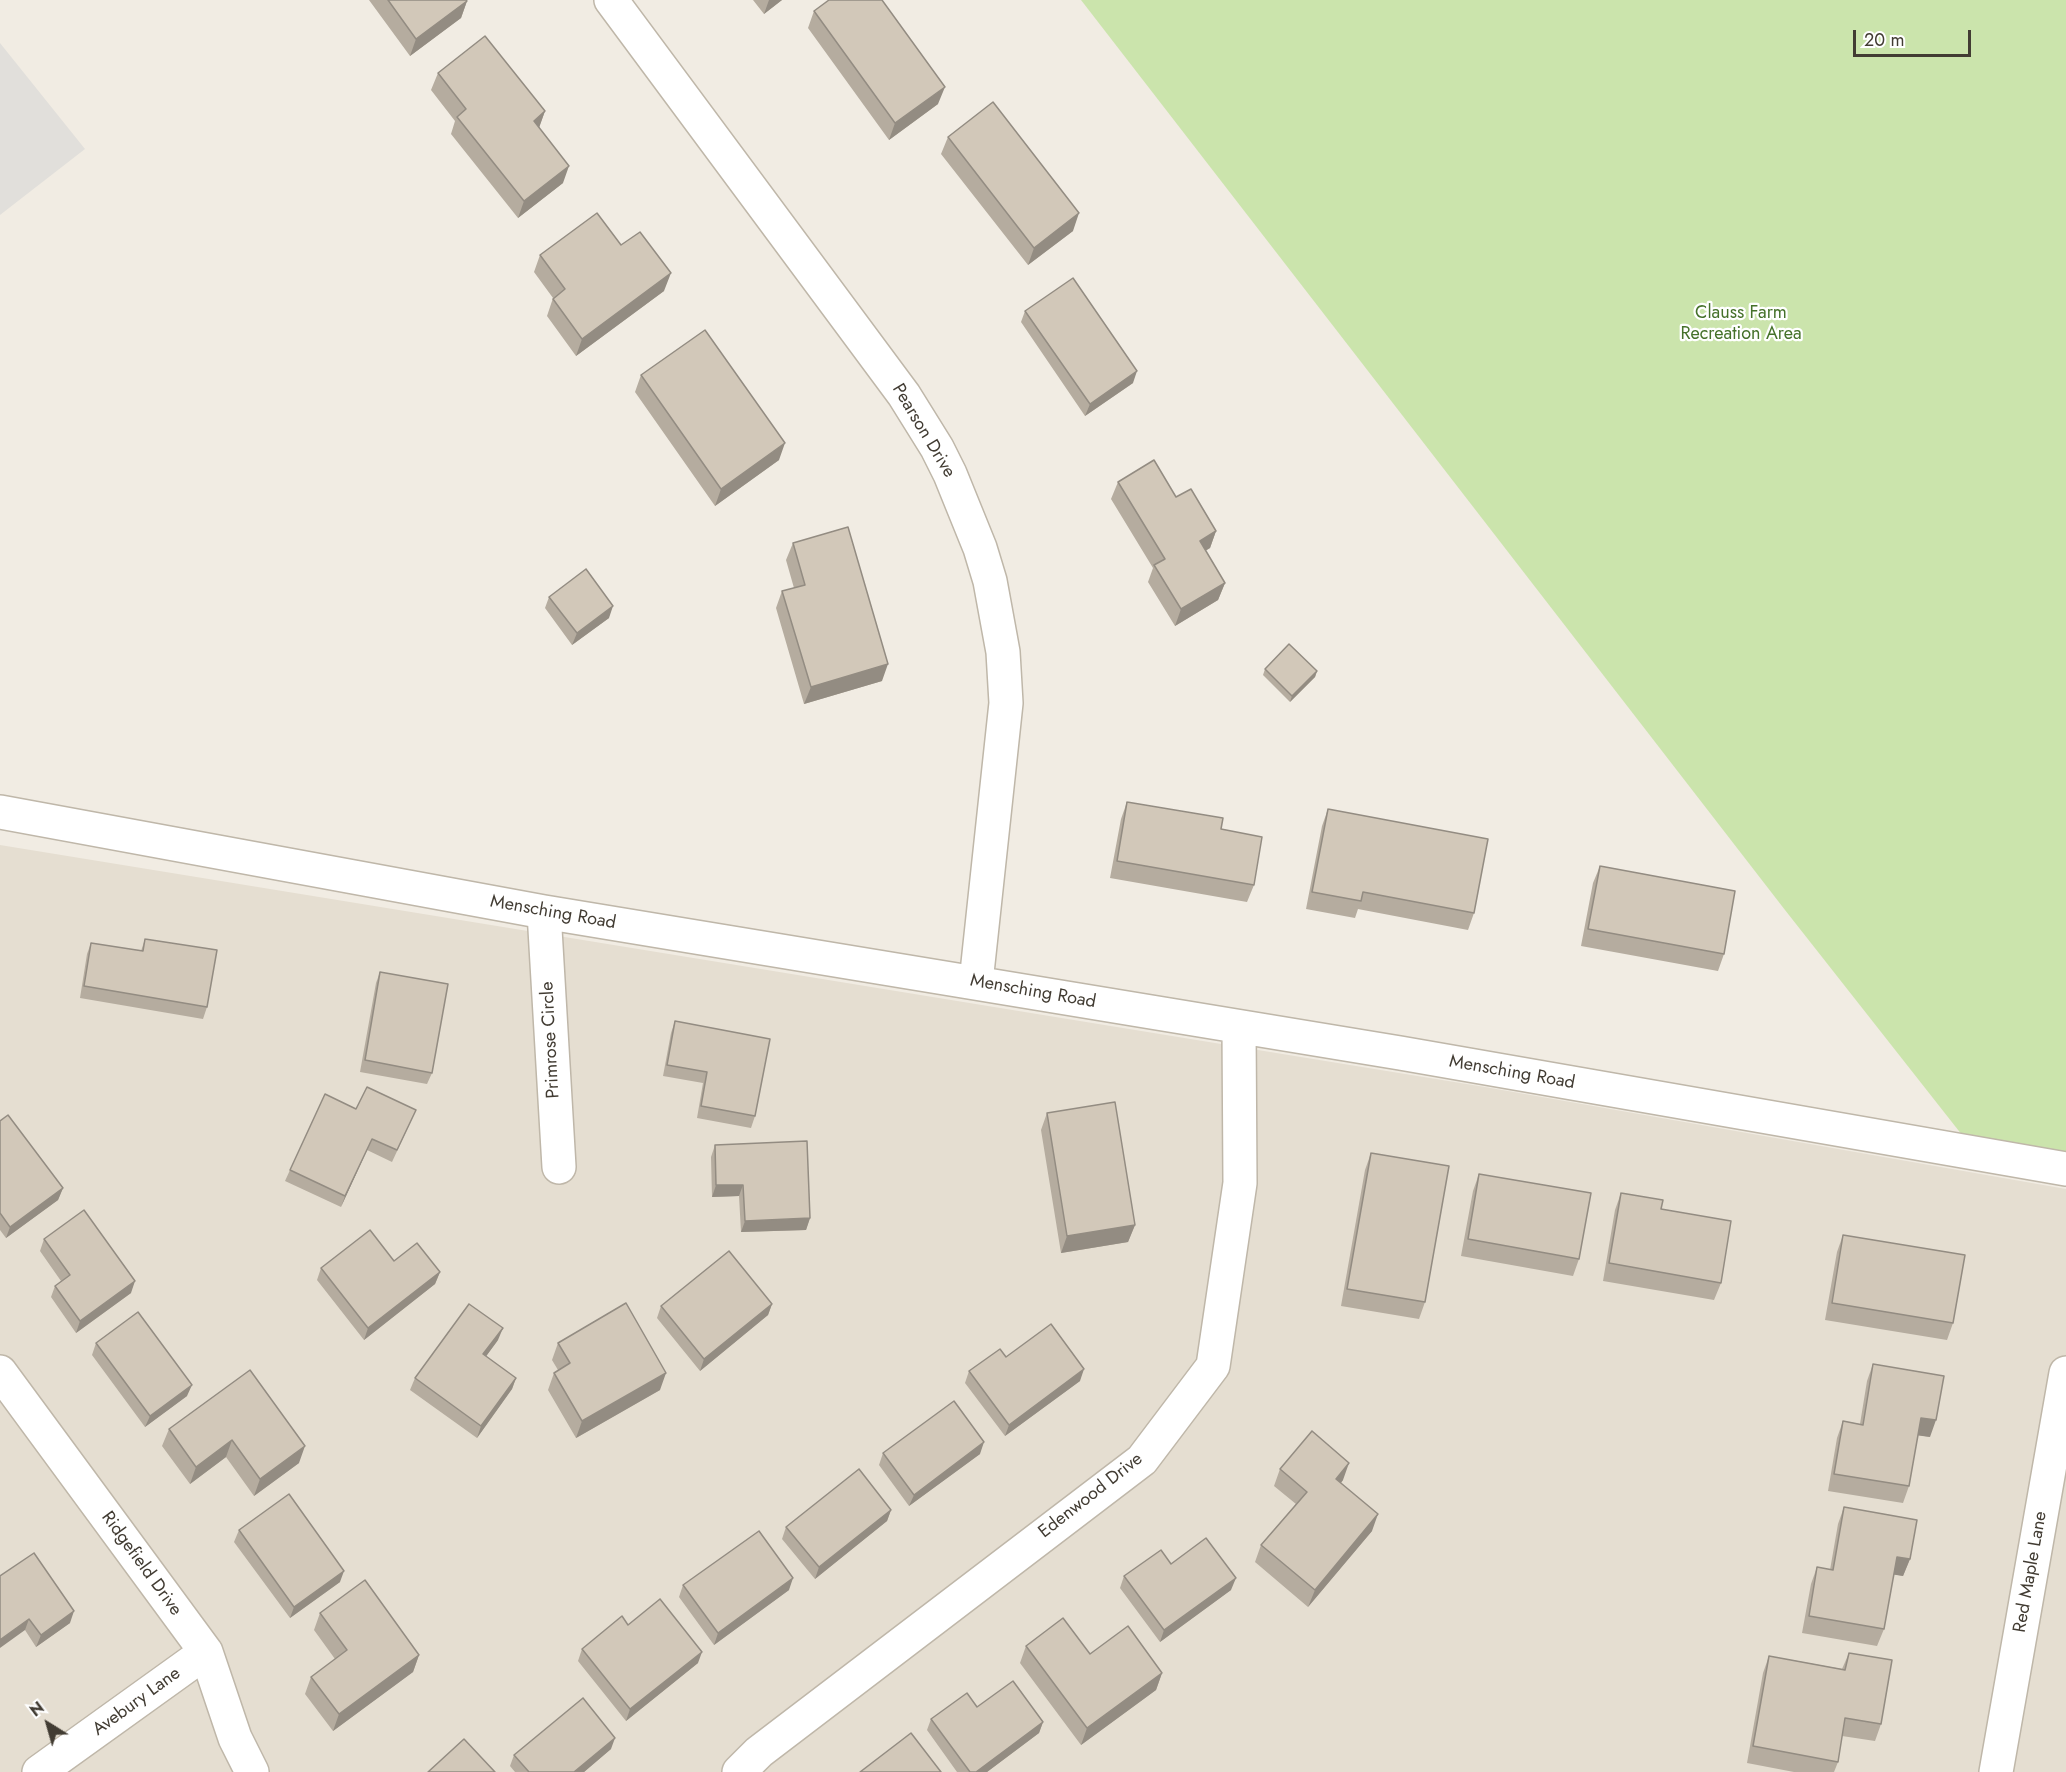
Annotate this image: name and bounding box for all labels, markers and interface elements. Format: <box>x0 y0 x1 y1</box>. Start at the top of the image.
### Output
scale bar <box>1856 18 1974 56</box>
text: 20 m <box>1864 27 1904 53</box>
park label: Clauss Farm Recreation Area <box>1680 303 1802 346</box>
street label: Pearson Drive <box>887 380 959 482</box>
street label: Mensching Road <box>488 891 618 935</box>
street label: Mensching Road <box>968 970 1098 1014</box>
street label: Primrose Circle <box>537 981 565 1099</box>
street label: Mensching Road <box>1447 1051 1577 1095</box>
street label: Edenwood Drive <box>1035 1449 1147 1543</box>
street label: Ridgefield Drive <box>96 1508 186 1620</box>
street label: Red Maple Lane <box>2010 1510 2052 1634</box>
street label: Avebury Lane <box>89 1663 185 1741</box>
north arrow <box>18 1694 78 1754</box>
text: N <box>25 1696 49 1722</box>

